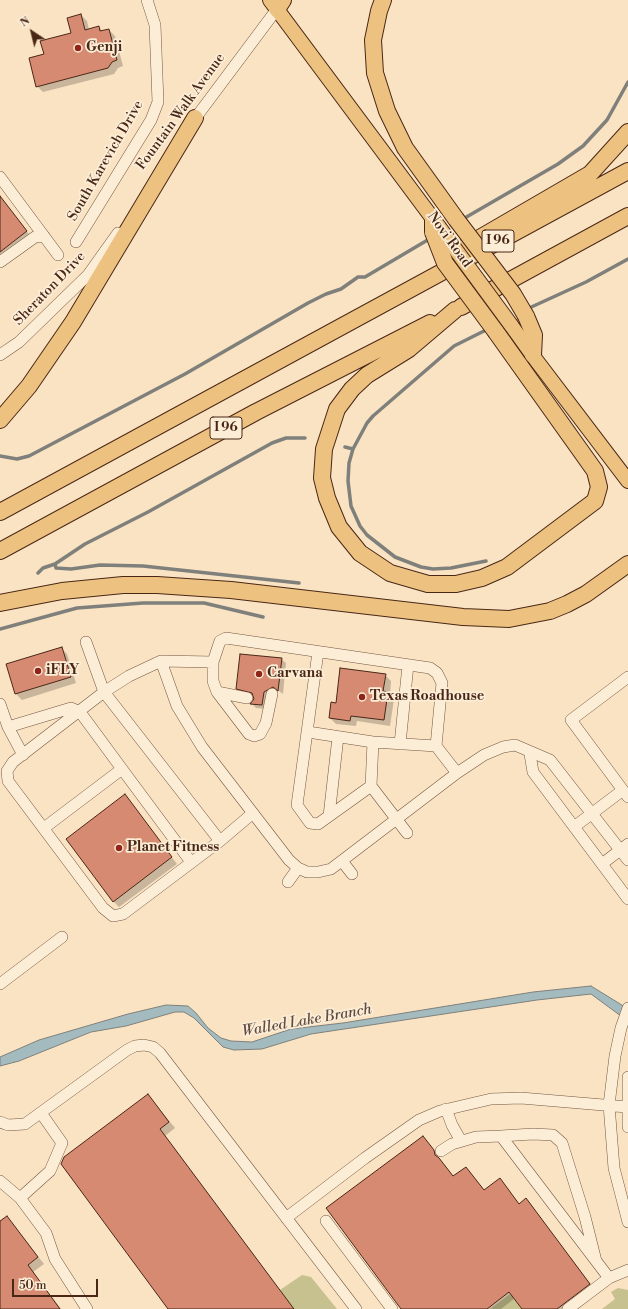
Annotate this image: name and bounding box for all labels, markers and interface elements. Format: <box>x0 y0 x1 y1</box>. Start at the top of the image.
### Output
north arrow <box>12 12 52 52</box>
text: N <box>18 14 33 30</box>
place label: Genji <box>86 40 122 56</box>
marker: Genji <box>73 43 83 53</box>
street label: Fountain Walk Avenue <box>133 50 229 174</box>
street label: South Karevich Drive <box>65 98 147 224</box>
street label: Novi Road <box>423 209 475 271</box>
road number: I 96 <box>482 230 514 252</box>
street label: Sheraton Drive <box>11 249 89 329</box>
road number: I 96 <box>210 417 242 439</box>
place label: iFLY <box>46 663 80 679</box>
marker: iFLY <box>33 666 43 676</box>
place label: Carvana <box>267 666 323 682</box>
marker: Carvana <box>254 669 264 679</box>
place label: Texas Roadhouse <box>370 689 484 705</box>
marker: Texas Roadhouse <box>357 692 367 702</box>
place label: Planet Fitness <box>127 840 219 856</box>
marker: Planet Fitness <box>114 843 124 853</box>
water label: Walled Lake Branch <box>241 1001 373 1041</box>
scale bar <box>14 1271 100 1297</box>
text: 50 m <box>19 1278 47 1293</box>

